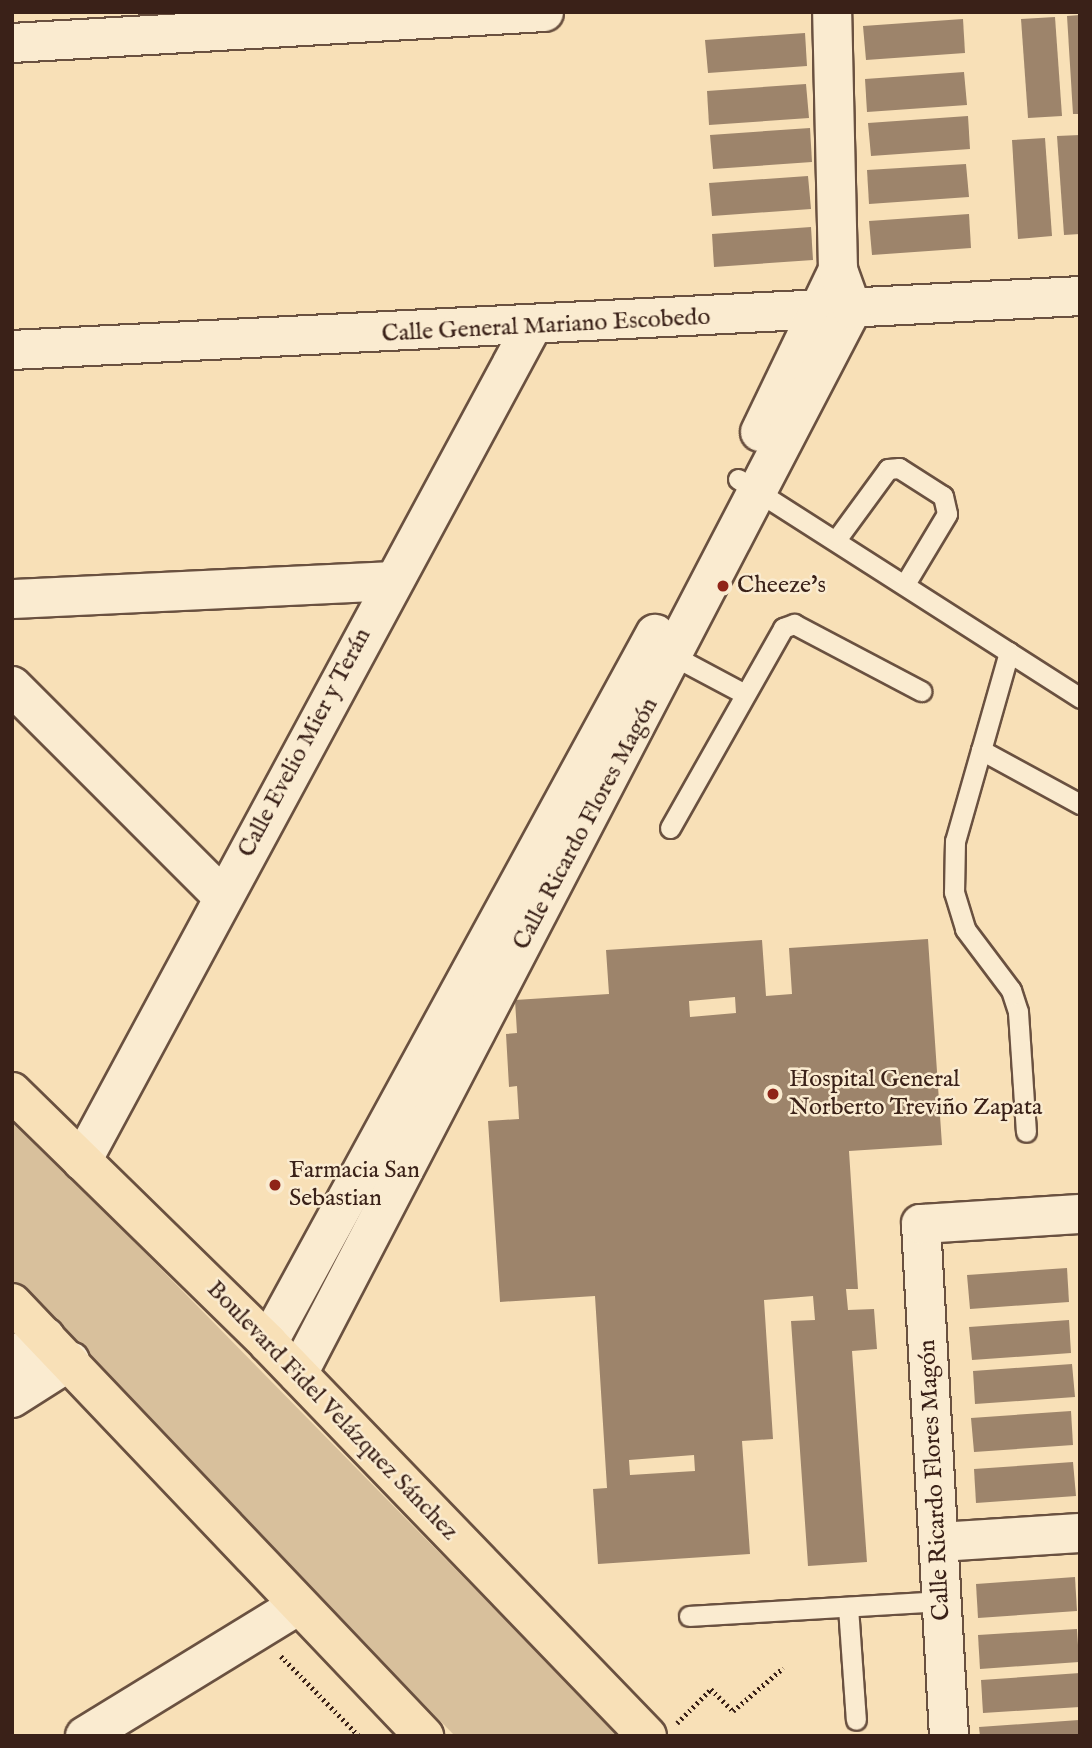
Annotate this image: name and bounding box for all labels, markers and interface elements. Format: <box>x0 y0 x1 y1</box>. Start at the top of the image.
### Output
street label: Calle General Mariano Escobedo <box>381 303 711 349</box>
place label: Cheeze's <box>737 572 826 600</box>
marker: Cheeze's <box>715 578 731 594</box>
street label: Calle Evelio Mier y Terán <box>232 624 378 862</box>
street label: Calle Ricardo Flores Magón <box>507 693 665 955</box>
place label: Hospital General Norberto Treviño Zapata <box>789 1066 1042 1122</box>
marker: Hospital General Norberto Treviño Zapata <box>763 1084 783 1104</box>
place label: Farmacia San Sebastian <box>289 1157 420 1213</box>
marker: Farmacia San Sebastian <box>267 1177 283 1193</box>
street label: Boulevard Fidel Velázquez Sánchez <box>200 1275 464 1547</box>
street label: Calle Ricardo Flores Magón <box>913 1339 957 1621</box>

